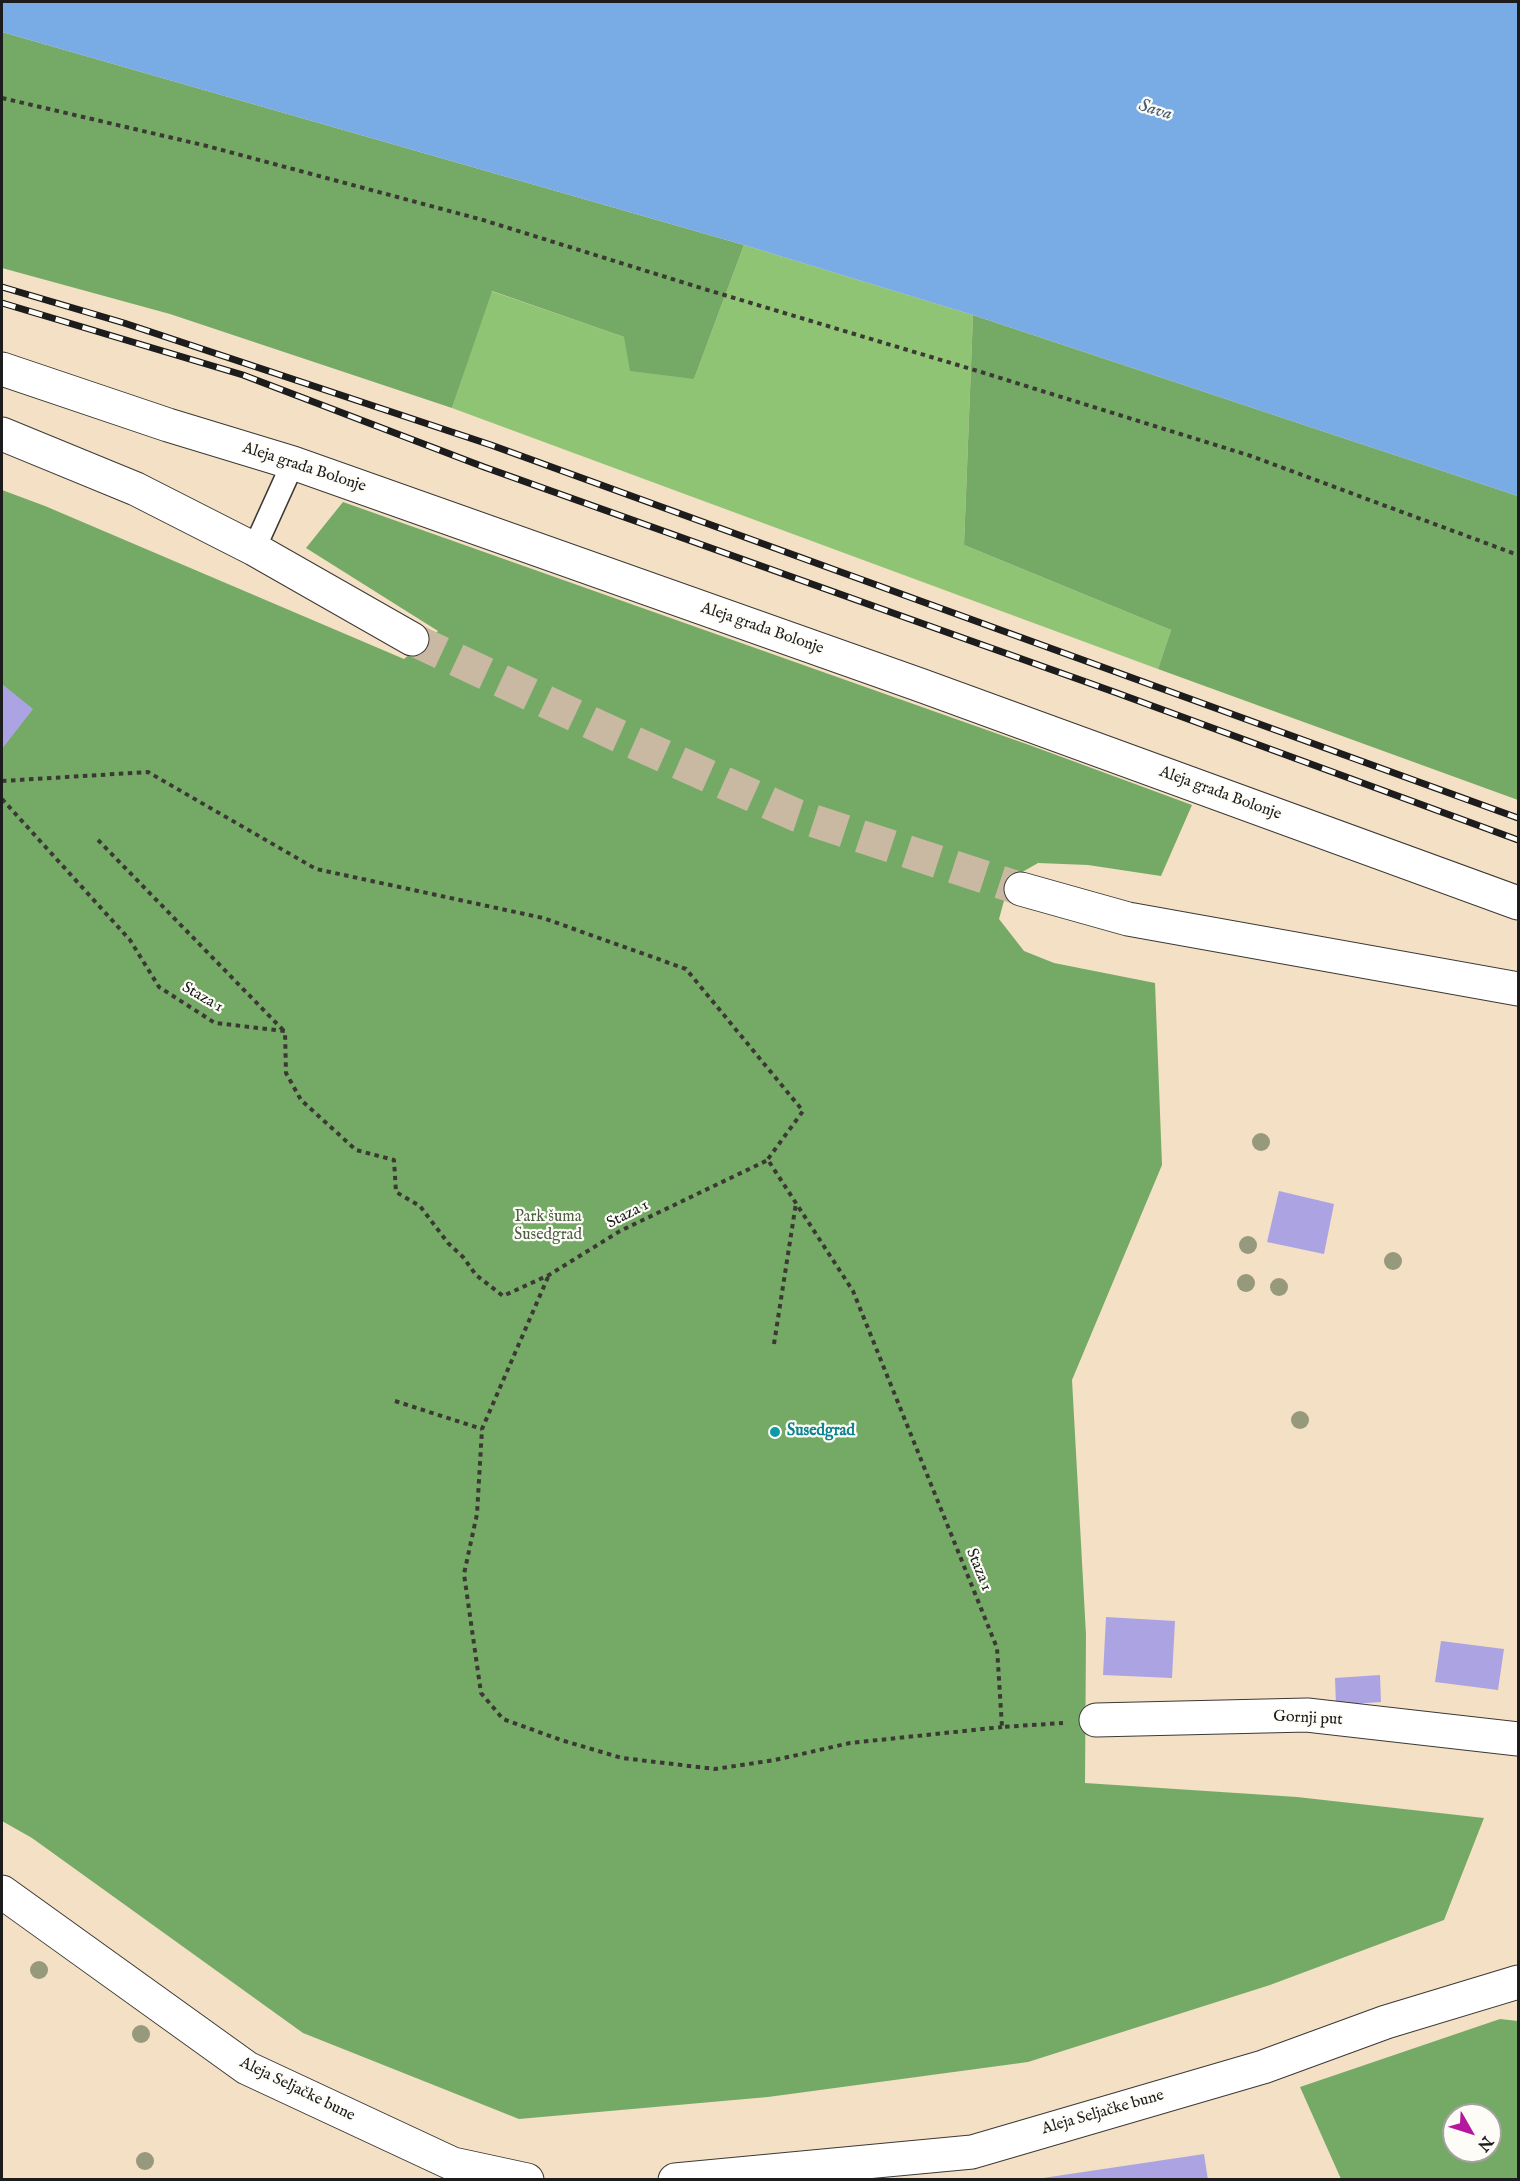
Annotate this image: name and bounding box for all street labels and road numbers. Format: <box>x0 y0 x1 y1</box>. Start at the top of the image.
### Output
street label: Aleja grada Bolonje <box>240 439 368 497</box>
street label: Aleja grada Bolonje <box>698 599 826 659</box>
street label: Aleja grada Bolonje <box>1156 763 1284 825</box>
street label: Staza 1 <box>178 979 226 1017</box>
street label: Staza 1 <box>604 1196 652 1234</box>
street label: Staza 1 <box>961 1546 995 1594</box>
street label: Gornji put <box>1273 1708 1343 1730</box>
street label: Aleja Seljačke bune <box>236 2054 358 2126</box>
street label: Aleja Seljačke bune <box>1040 2086 1166 2140</box>

